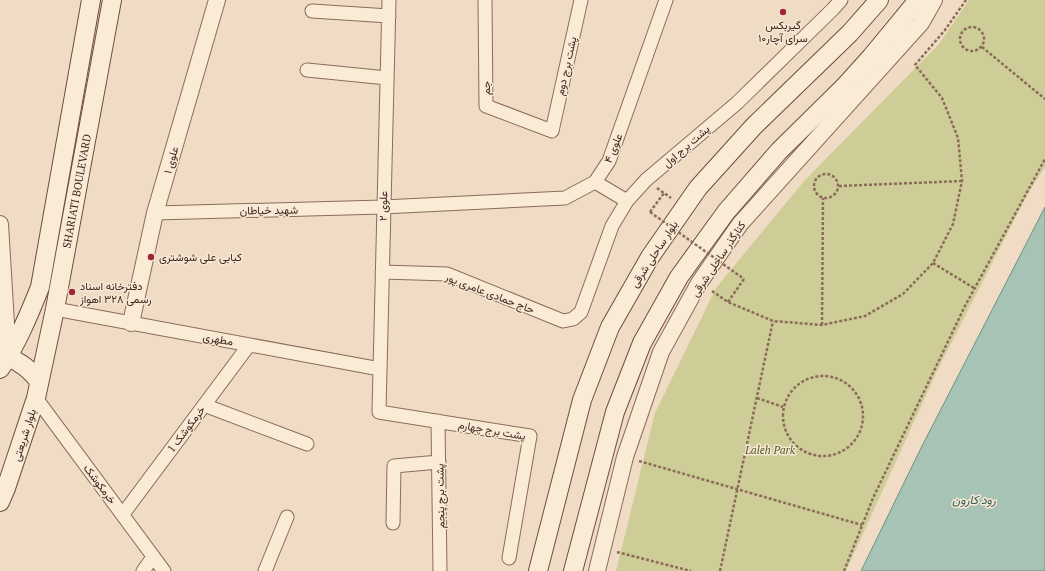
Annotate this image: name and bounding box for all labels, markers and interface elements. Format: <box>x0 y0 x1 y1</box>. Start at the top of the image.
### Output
marker: گیربکس سرای آچار۱۰ <box>778 7 788 17</box>
place label: گیربکس سرای آچار۱۰ <box>758 18 808 46</box>
street label: پشت برج دوم <box>552 35 581 97</box>
street label: جم <box>479 81 494 95</box>
street label: پشت برج اول <box>660 122 713 171</box>
street label: علوی ۴ <box>601 131 626 165</box>
street label: SHARIATI BOULEVARD <box>59 133 94 249</box>
street label: علوی ۱ <box>160 144 182 175</box>
street label: علوی ۲ <box>376 190 390 221</box>
street label: شهید خیاطان <box>240 202 299 218</box>
street label: بلوار ساحلی شرقی <box>627 218 681 290</box>
street label: کنارگذر ساحلی شرقی <box>688 219 748 299</box>
place label: کبابی علی شوشتری <box>159 250 242 264</box>
marker: کبابی علی شوشتری <box>146 252 156 262</box>
street label: حاج حمادی عامری پور <box>442 269 537 317</box>
place label: دفترخانه اسناد رسمی ۳۲۸ اهواز <box>79 279 152 306</box>
marker: دفترخانه اسناد رسمی ۳۲۸ اهواز <box>67 287 77 297</box>
street label: مطهری <box>202 329 235 349</box>
street label: خرمکوشک 1 <box>164 403 208 455</box>
street label: بلوار شریعتی <box>9 407 39 463</box>
street label: پشت برج چهارم <box>457 417 527 444</box>
park label: Laleh Park <box>744 443 796 457</box>
street label: خرمکوشک <box>81 461 119 507</box>
street label: پشت برج پنجم <box>432 463 449 528</box>
water label: رود کارون <box>952 492 996 508</box>

